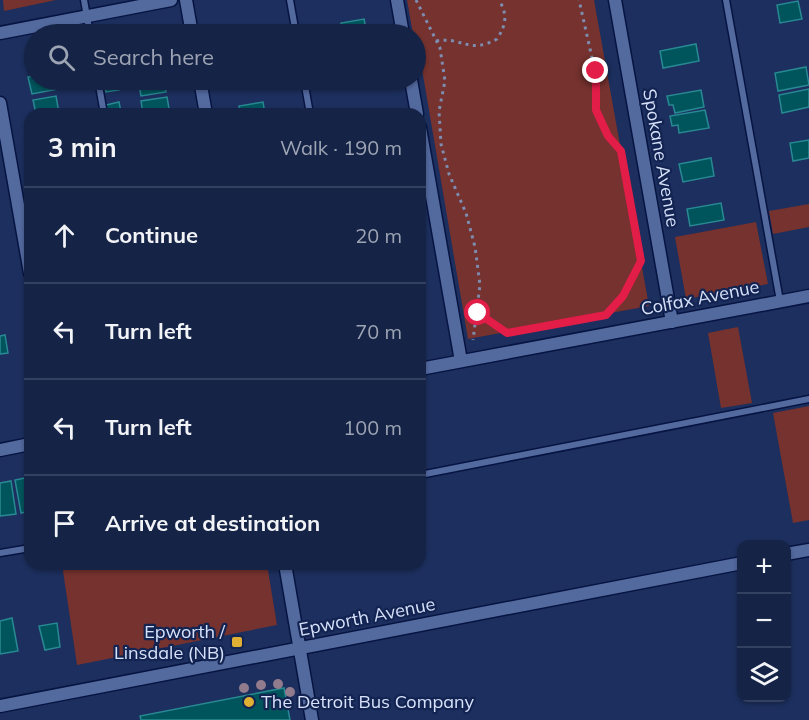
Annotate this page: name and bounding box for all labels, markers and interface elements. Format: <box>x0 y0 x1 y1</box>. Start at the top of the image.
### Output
search box <box>24 24 426 90</box>
icon: search <box>45 41 78 74</box>
text: Search here <box>93 43 214 71</box>
route end <box>582 57 608 83</box>
street label: Spokane Avenue <box>638 87 685 229</box>
text: 3 min <box>48 131 117 164</box>
text: Walk · 190 m <box>280 135 402 160</box>
icon: ahead <box>48 219 81 252</box>
text: Continue <box>105 221 198 249</box>
text: 20 m <box>355 223 402 248</box>
street label: Colfax Avenue <box>639 275 761 320</box>
route start <box>464 299 490 325</box>
icon: left <box>48 315 81 348</box>
text: Turn left <box>105 317 192 345</box>
text: 70 m <box>355 319 402 344</box>
icon: left <box>48 411 81 444</box>
text: Turn left <box>105 413 192 441</box>
text: 100 m <box>343 415 402 440</box>
icon: arrive <box>48 507 81 540</box>
text: Arrive at destination <box>105 509 320 537</box>
map controls <box>737 540 791 702</box>
button: + <box>737 540 791 594</box>
street label: Epworth Avenue <box>297 592 437 641</box>
button: − <box>737 594 791 648</box>
place label: Epworth / Linsdale (NB) <box>114 620 226 664</box>
marker: Epworth / Linsdale (NB) <box>230 635 244 649</box>
button: layers <box>737 648 791 702</box>
place label: The Detroit Bus Company <box>261 690 474 713</box>
marker: The Detroit Bus Company <box>242 695 256 709</box>

